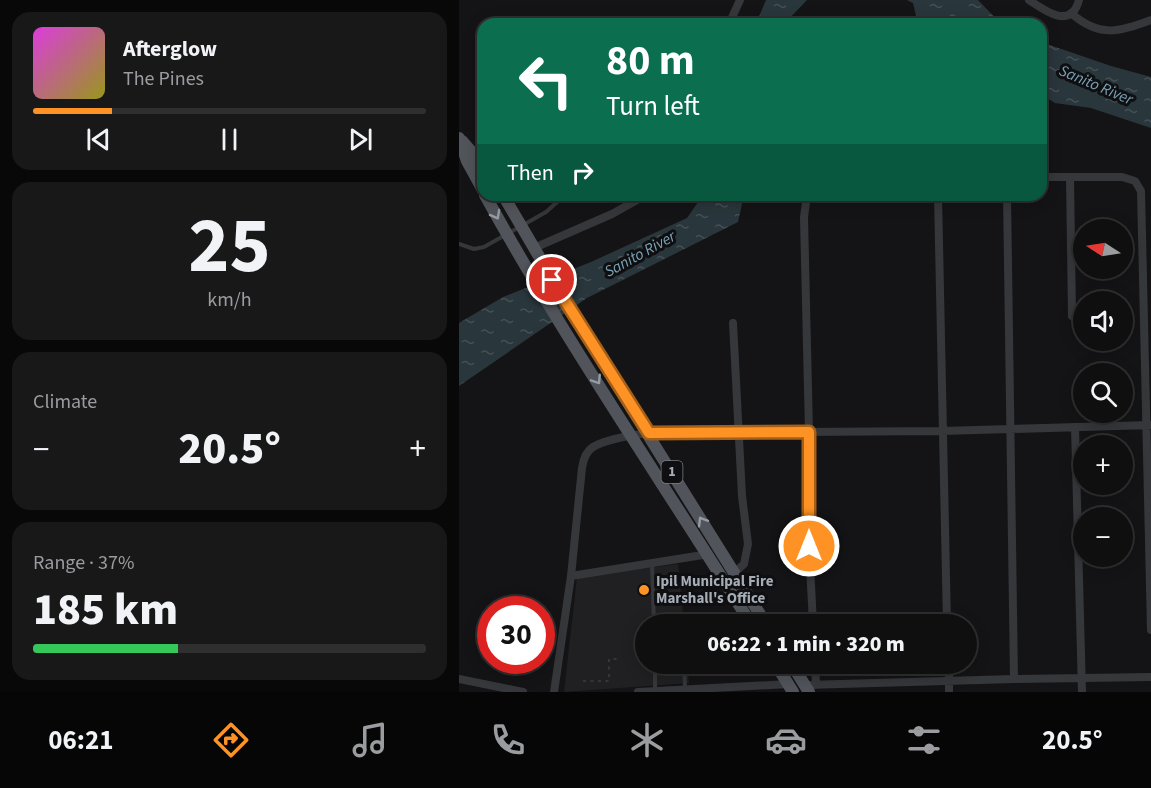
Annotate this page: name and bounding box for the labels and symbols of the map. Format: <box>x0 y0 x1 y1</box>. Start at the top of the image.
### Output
water label: Sanito River <box>1056 60 1138 111</box>
one-way arrow <box>489 208 500 219</box>
north arrow <box>1073 219 1133 279</box>
water label: Sanito River <box>600 225 681 283</box>
pin <box>526 254 577 305</box>
one-way arrow <box>589 374 601 384</box>
road number: 1 <box>661 461 683 483</box>
position arrow <box>777 514 841 578</box>
one-way arrow <box>698 517 710 527</box>
place label: Ipil Municipal Fire Marshall's Office <box>656 571 774 609</box>
marker: Ipil Municipal Fire Marshall's Office <box>637 583 651 597</box>
speed limit sign: 30 <box>477 596 555 674</box>

